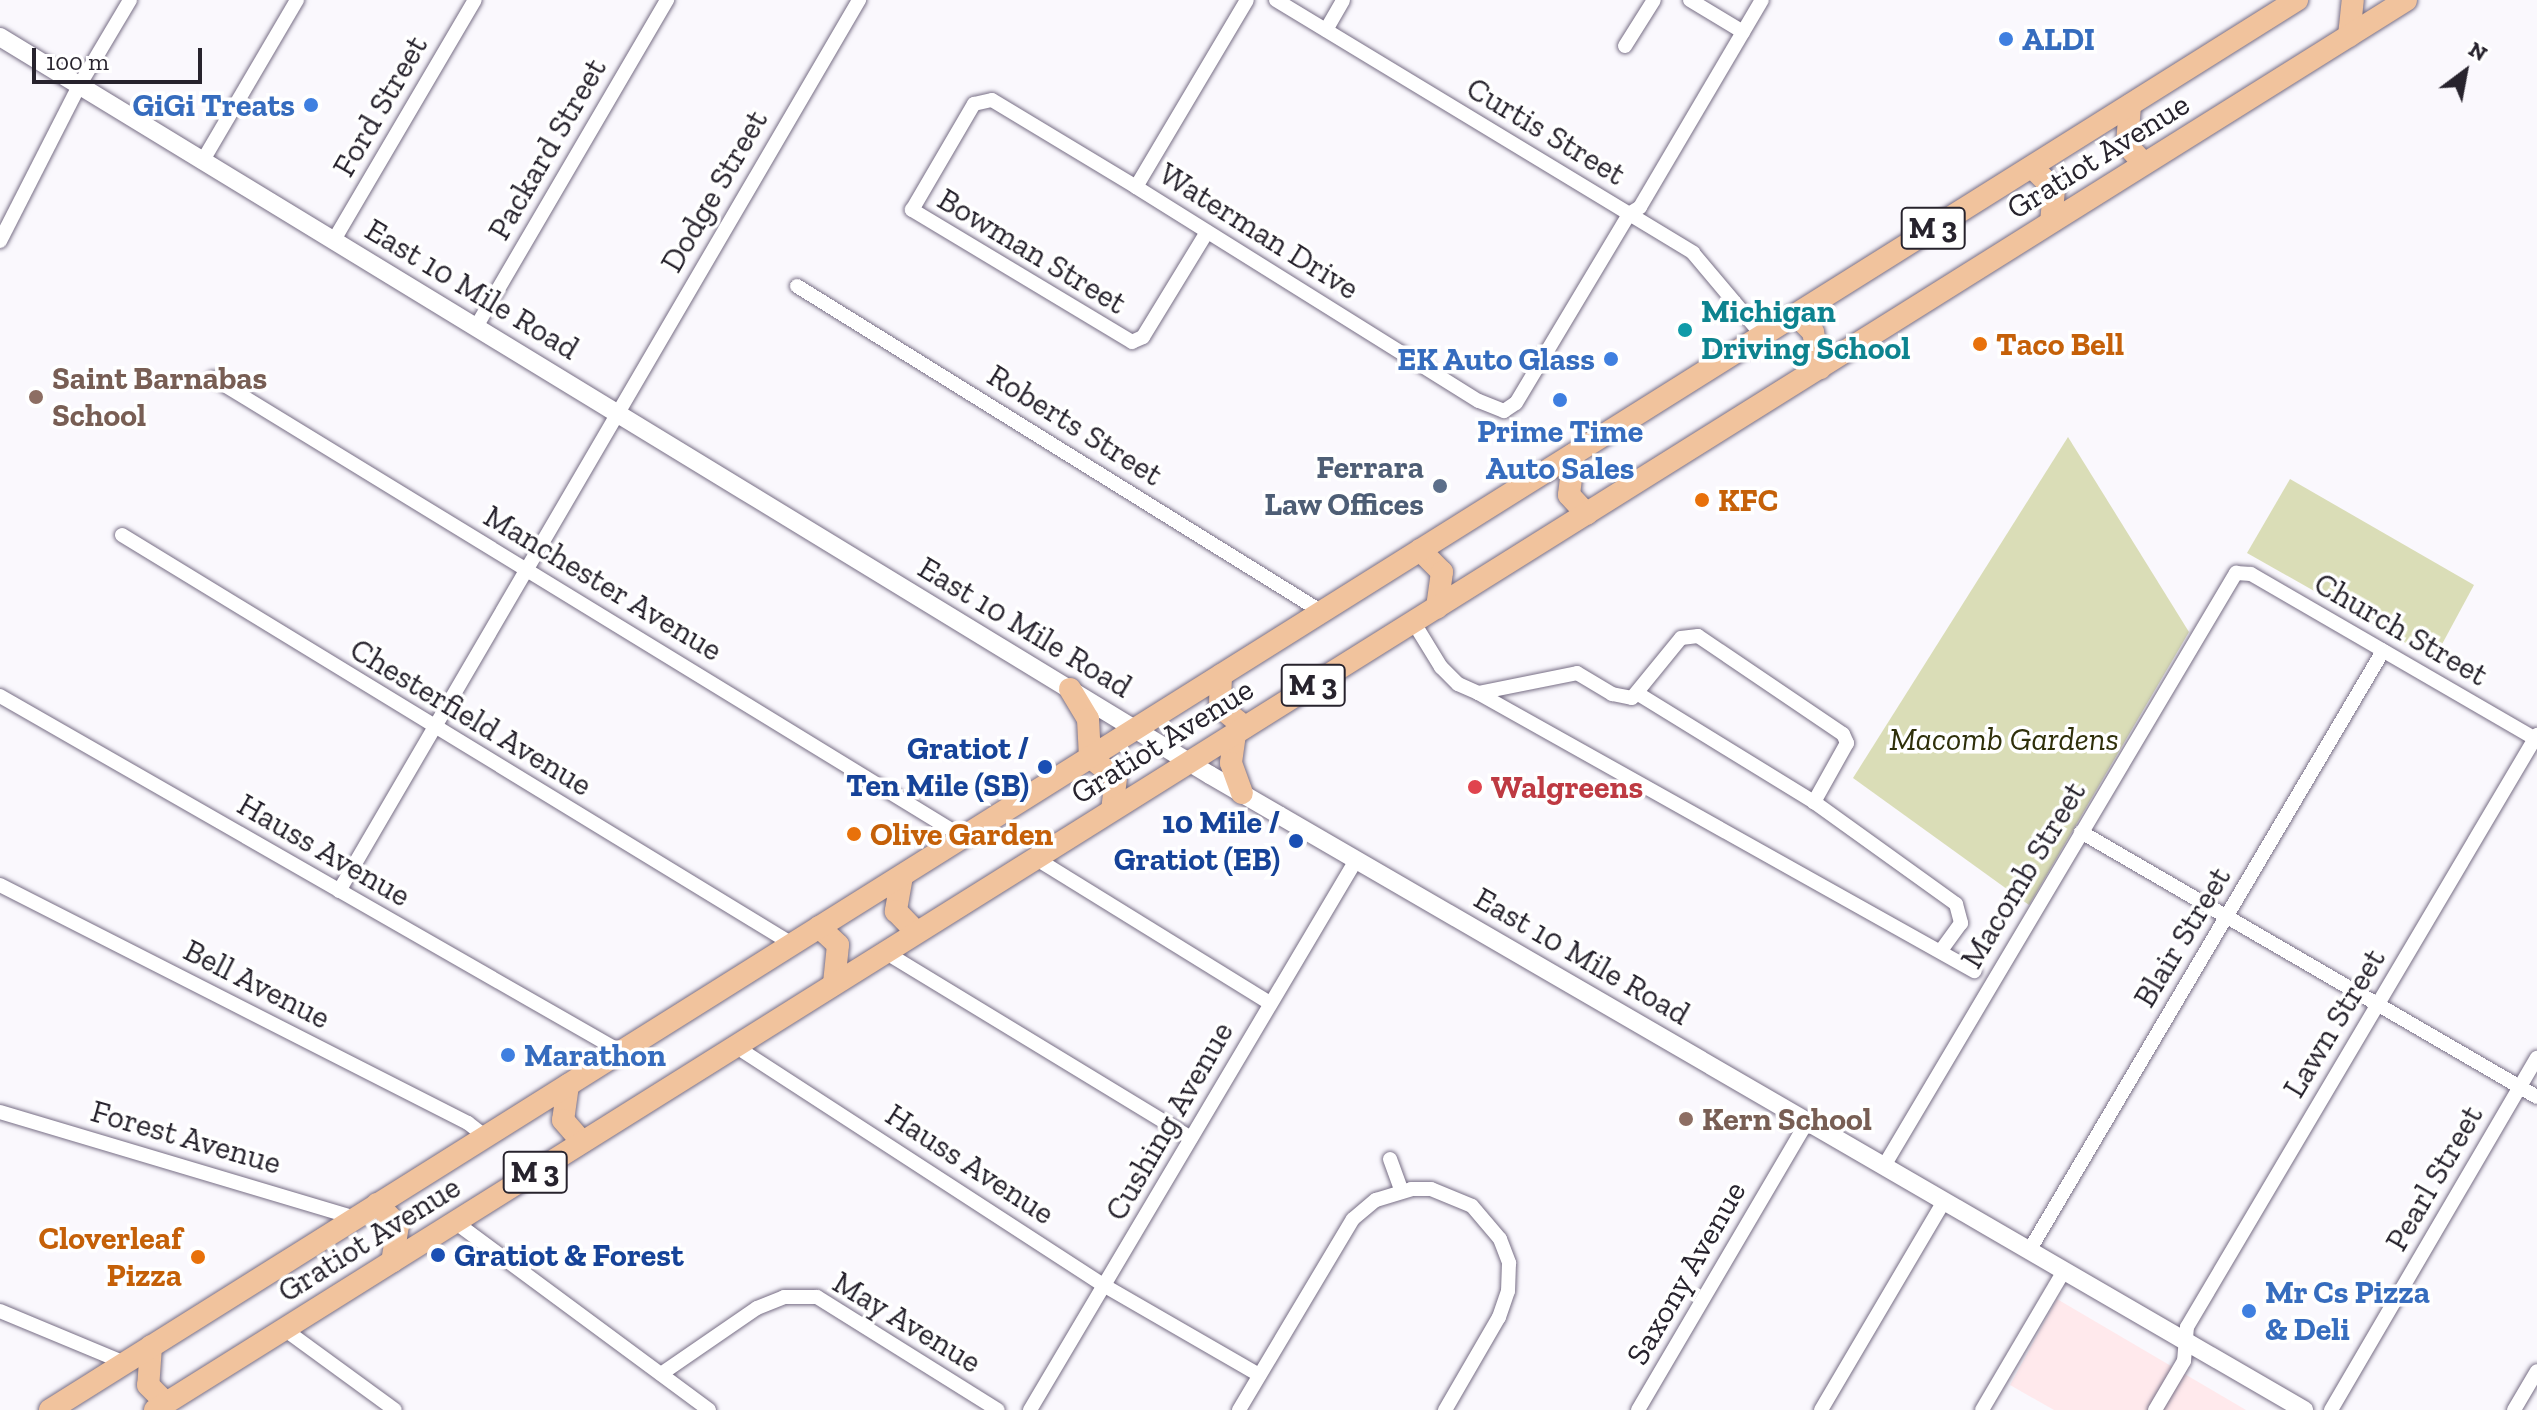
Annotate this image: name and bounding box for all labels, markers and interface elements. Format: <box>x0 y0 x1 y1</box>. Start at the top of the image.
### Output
place label: ALDI <box>2022 20 2095 58</box>
street label: Ford Street <box>324 29 436 183</box>
marker: ALDI <box>1997 30 2015 48</box>
scale bar <box>36 32 206 82</box>
north arrow <box>2425 32 2505 112</box>
text: N <box>2464 35 2492 67</box>
text: 100 m <box>46 47 109 76</box>
street label: Packard Street <box>480 51 614 247</box>
street label: Curtis Street <box>1460 69 1632 193</box>
street label: Gratiot Avenue <box>1999 84 2197 228</box>
place label: GiGi Treats <box>133 86 295 124</box>
marker: GiGi Treats <box>302 96 320 114</box>
street label: Dodge Street <box>652 103 776 279</box>
street label: Waterman Drive <box>1152 154 1366 308</box>
street label: Bowman Street <box>931 180 1133 322</box>
road number: M 3 <box>1899 202 1967 254</box>
street label: East 10 Mile Road <box>358 210 586 368</box>
place label: Michigan Driving School <box>1701 293 1910 368</box>
marker: Michigan Driving School <box>1676 321 1694 339</box>
place label: Taco Bell <box>1996 325 2124 363</box>
marker: Taco Bell <box>1971 335 1989 353</box>
place label: EK Auto Glass <box>1396 340 1595 378</box>
marker: EK Auto Glass <box>1602 350 1620 368</box>
street label: Roberts Street <box>981 356 1169 494</box>
place label: Saint Barnabas School <box>52 360 267 435</box>
marker: Saint Barnabas School <box>27 388 45 406</box>
marker: Prime Time Auto Sales <box>1551 391 1569 409</box>
place label: Prime Time Auto Sales <box>1477 413 1643 488</box>
place label: Ferrara Law Offices <box>1263 449 1424 524</box>
marker: Ferrara Law Offices <box>1431 477 1449 495</box>
place label: KFC <box>1718 481 1778 519</box>
marker: KFC <box>1693 491 1711 509</box>
street label: Manchester Avenue <box>476 496 730 670</box>
street label: East 10 Mile Road <box>911 548 1139 706</box>
street label: Church Street <box>2307 564 2495 694</box>
street label: Chesterfield Avenue <box>343 629 599 805</box>
road number: M 3 <box>1279 659 1347 711</box>
street label: Gratiot Avenue <box>1063 669 1261 813</box>
park label: Macomb Gardens <box>1889 720 2119 758</box>
place label: Gratiot / Ten Mile (SB) <box>846 730 1029 805</box>
marker: Gratiot / Ten Mile (SB) <box>1036 758 1054 776</box>
place label: Walgreens <box>1491 768 1643 806</box>
street label: Macomb Street <box>1952 775 2094 975</box>
marker: Walgreens <box>1466 778 1484 796</box>
street label: Hauss Avenue <box>230 785 418 915</box>
place label: 10 Mile / Gratiot (EB) <box>1114 804 1280 879</box>
place label: Olive Garden <box>870 815 1053 853</box>
marker: Olive Garden <box>845 825 863 843</box>
marker: 10 Mile / Gratiot (EB) <box>1287 832 1305 850</box>
street label: Blair Street <box>2125 860 2239 1014</box>
street label: East 10 Mile Road <box>1468 879 1696 1033</box>
street label: Bell Avenue <box>177 931 337 1037</box>
street label: Lawn Street <box>2275 942 2393 1104</box>
street label: Cushing Avenue <box>1096 1014 1242 1228</box>
place label: Marathon <box>524 1036 666 1074</box>
marker: Marathon <box>499 1046 517 1064</box>
street label: Forest Avenue <box>86 1091 286 1183</box>
street label: Hauss Avenue <box>878 1095 1062 1233</box>
street label: Pearl Street <box>2377 1098 2491 1258</box>
place label: Kern School <box>1702 1100 1872 1138</box>
marker: Kern School <box>1677 1110 1695 1128</box>
road number: M 3 <box>501 1146 569 1198</box>
street label: Gratiot Avenue <box>270 1167 468 1311</box>
street label: Saxony Avenue <box>1618 1174 1754 1372</box>
place label: Cloverleaf Pizza <box>39 1220 182 1295</box>
place label: Gratiot & Forest <box>454 1236 684 1274</box>
marker: Gratiot & Forest <box>429 1246 447 1264</box>
marker: Cloverleaf Pizza <box>189 1248 207 1266</box>
street label: May Avenue <box>825 1262 989 1382</box>
place label: Mr Cs Pizza & Deli <box>2265 1274 2430 1349</box>
marker: Mr Cs Pizza & Deli <box>2240 1302 2258 1320</box>

